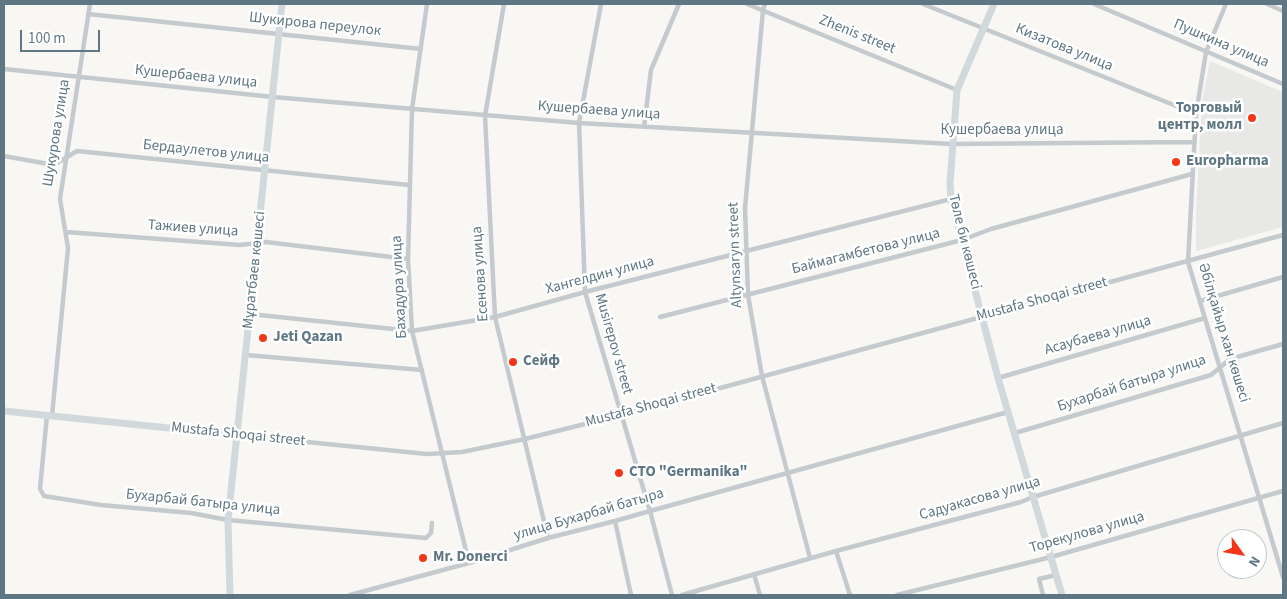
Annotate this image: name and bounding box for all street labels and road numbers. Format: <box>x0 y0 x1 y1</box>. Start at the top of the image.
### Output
street label: Шукирова переулок <box>248 9 382 41</box>
street label: Zhenis street <box>816 12 898 58</box>
street label: Пушкина улица <box>1170 16 1272 72</box>
street label: Кизатова улица <box>1013 20 1115 76</box>
street label: Кушербаева улица <box>134 62 258 92</box>
street label: Шукурова улица <box>40 78 74 188</box>
street label: Кушербаева улица <box>537 98 661 124</box>
street label: Кушербаева улица <box>941 122 1063 140</box>
street label: Бердаулетов улица <box>142 136 270 168</box>
street label: Төле би көшесі <box>943 192 985 292</box>
street label: Altynsaryn street <box>725 202 747 308</box>
street label: Мұратбаев көшесі <box>240 210 270 330</box>
street label: Тажиев улица <box>147 217 239 241</box>
street label: Баймагамбетова улица <box>790 225 942 279</box>
street label: Есенова улица <box>469 226 493 322</box>
street label: Бахадура улица <box>388 235 412 339</box>
street label: Хангелдин улица <box>544 253 656 299</box>
street label: Әбілқайыр хан көшесі <box>1193 261 1253 405</box>
street label: Mustafa Shoqai street <box>975 274 1109 326</box>
street label: Musirepov street <box>590 292 636 396</box>
street label: Асаубаева улица <box>1043 312 1153 360</box>
street label: Бухарбай батыра улица <box>1055 351 1209 417</box>
street label: Mustafa Shoqai street <box>584 380 718 432</box>
street label: Mustafa Shoqai street <box>170 419 306 451</box>
street label: Садуакасова улица <box>917 473 1043 525</box>
street label: улица Бухарбай батыра <box>512 485 666 545</box>
street label: Бухарбай батыра улица <box>125 486 281 520</box>
street label: Торекулова улица <box>1027 508 1147 558</box>

